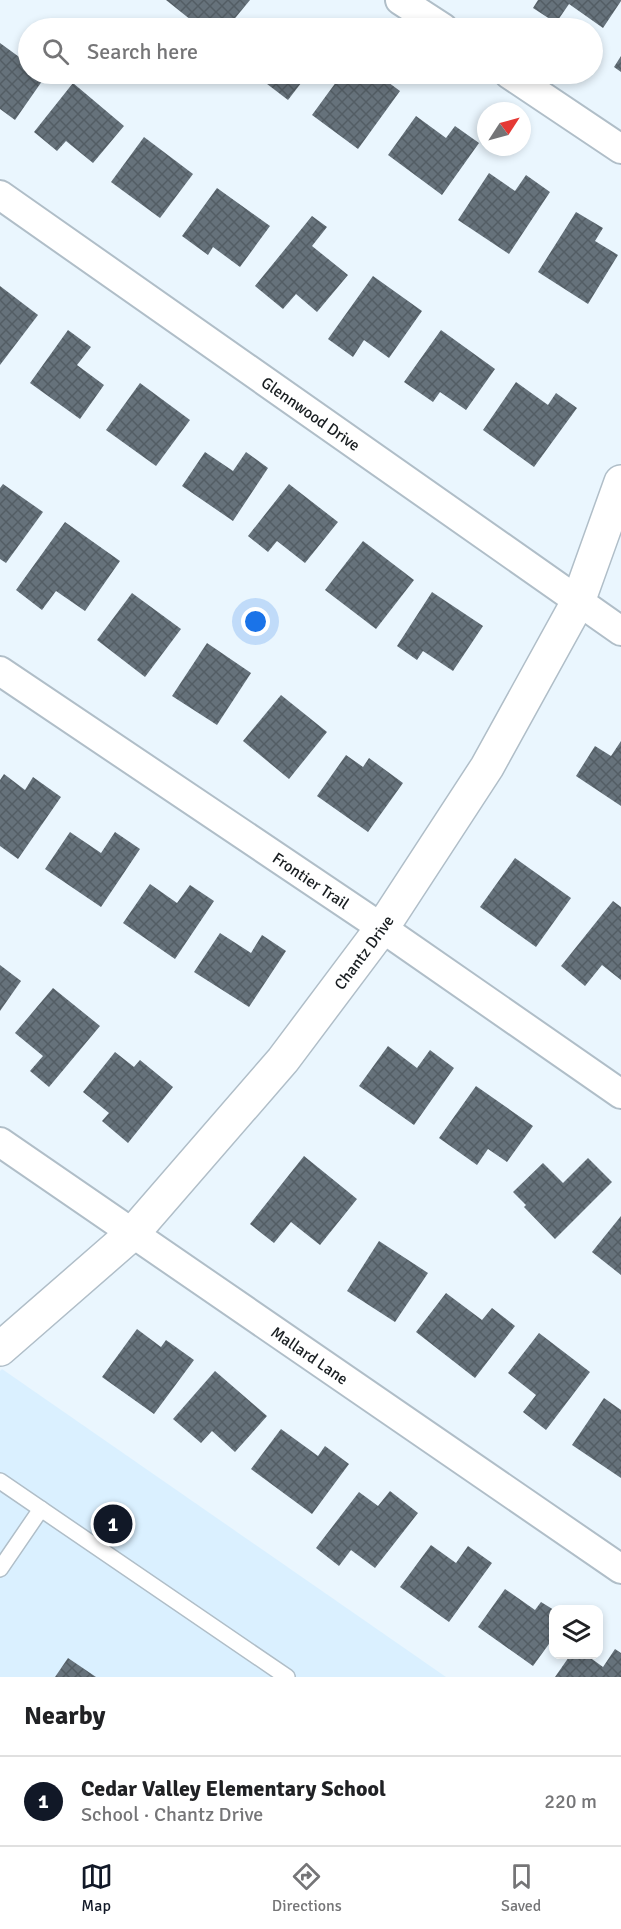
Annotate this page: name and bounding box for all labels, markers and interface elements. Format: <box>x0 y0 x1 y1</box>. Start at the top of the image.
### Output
search box <box>18 18 603 84</box>
icon: search <box>39 35 72 68</box>
text: Search here <box>87 38 198 65</box>
north arrow <box>477 102 531 156</box>
street label: Glennwood Drive <box>257 373 364 456</box>
your location <box>241 607 270 636</box>
street label: Frontier Trail <box>268 848 353 914</box>
street label: Chantz Drive <box>330 912 398 994</box>
street label: Mallard Lane <box>267 1322 352 1389</box>
pin: 1 <box>94 1502 132 1546</box>
map controls <box>549 1605 603 1659</box>
button: layers <box>549 1605 603 1659</box>
text: Nearby <box>24 1700 105 1732</box>
text: Cedar Valley Elementary School <box>81 1775 386 1802</box>
text: 1 <box>38 1789 49 1814</box>
text: 220 m <box>544 1789 597 1814</box>
text: School · Chantz Drive <box>81 1802 263 1827</box>
tab: Map <box>80 1860 113 1916</box>
tab: Directions <box>272 1860 342 1916</box>
tab: Saved <box>501 1860 541 1916</box>

